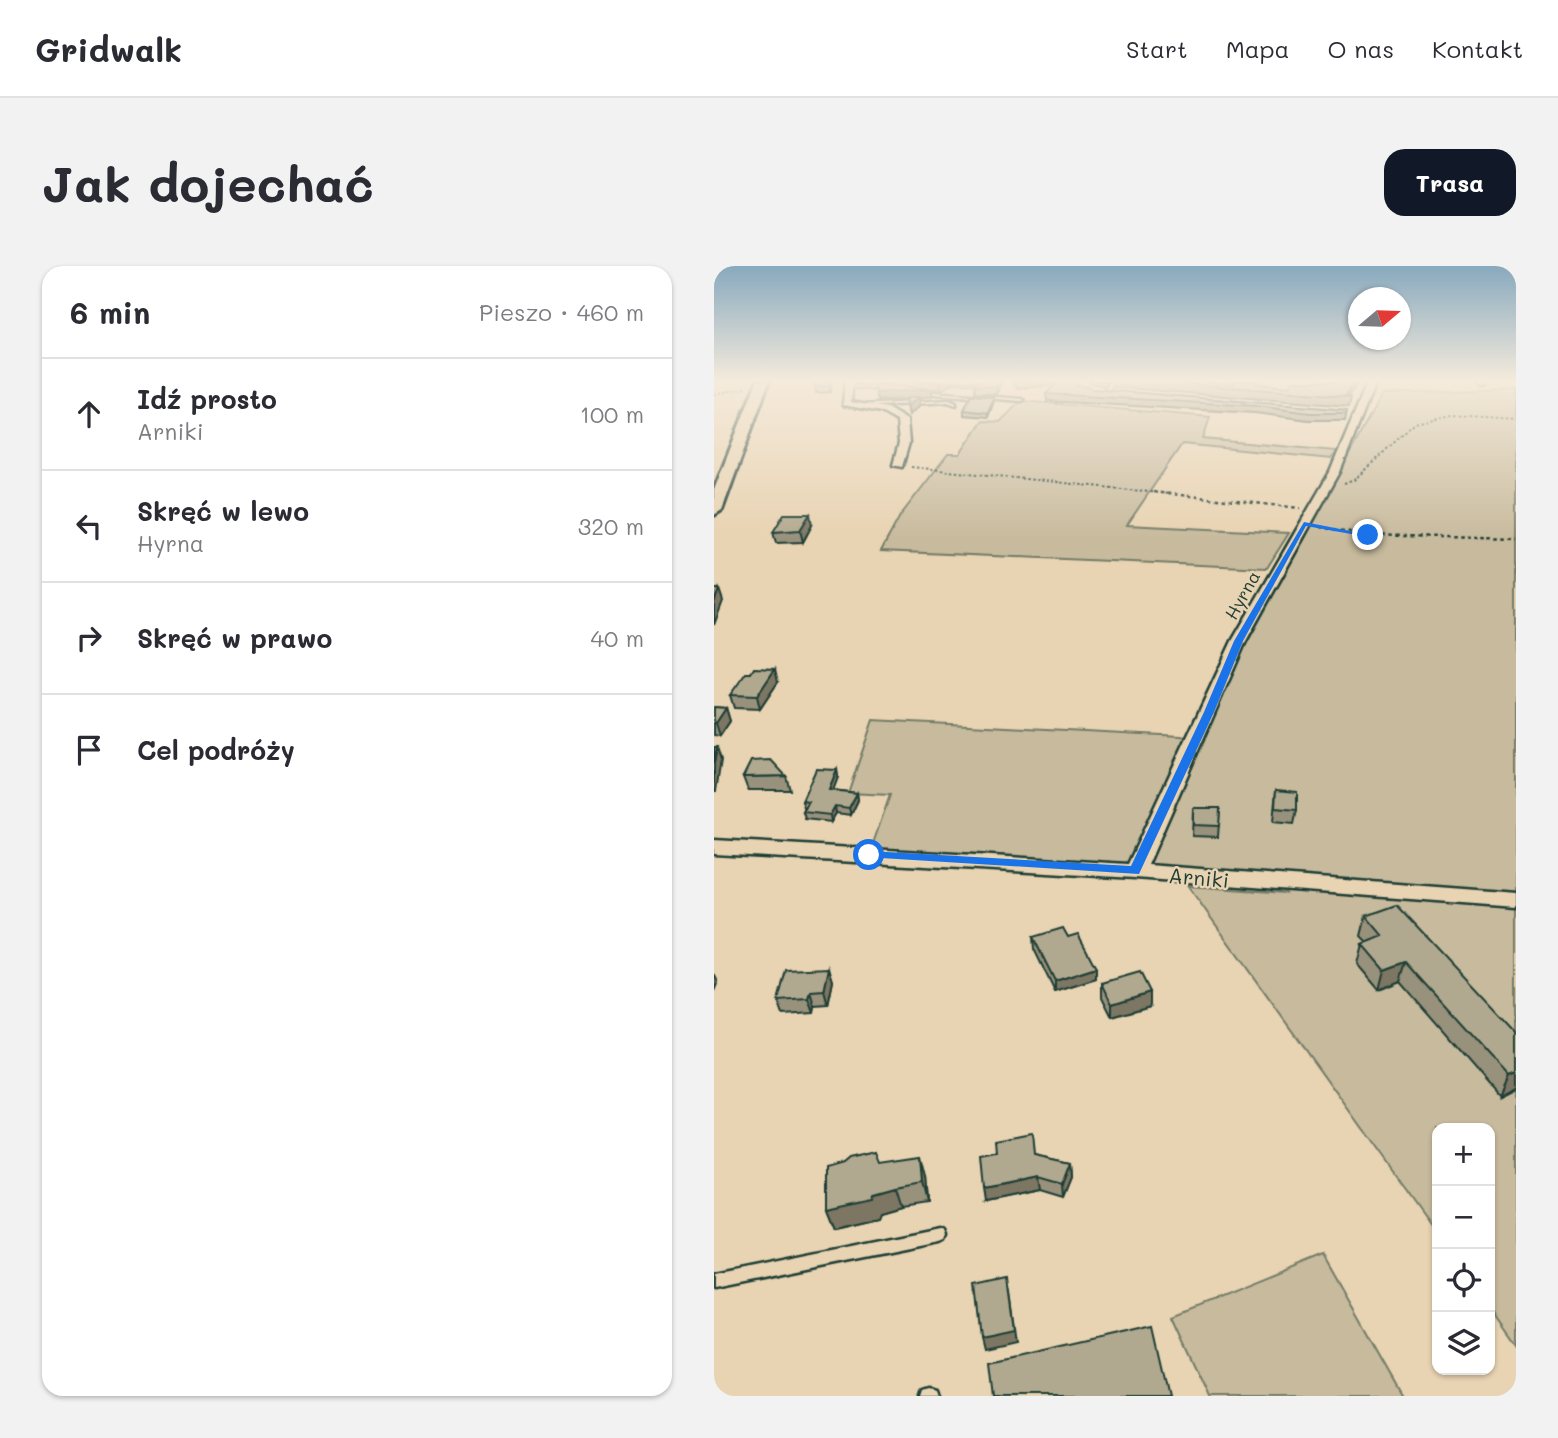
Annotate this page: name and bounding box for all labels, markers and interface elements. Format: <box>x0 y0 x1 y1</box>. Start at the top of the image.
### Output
text: Gridwalk <box>35 27 182 70</box>
text: Start <box>1126 33 1188 64</box>
text: Mapa <box>1226 33 1289 64</box>
text: O nas <box>1327 33 1394 64</box>
text: Kontakt <box>1432 33 1523 64</box>
button: Trasa <box>1384 149 1516 216</box>
text: Jak dojechać <box>42 151 374 214</box>
north arrow <box>1348 287 1411 350</box>
text: 6 min <box>70 292 150 332</box>
text: Pieszo · 460 m <box>479 297 644 327</box>
text: Idź prosto <box>137 382 277 416</box>
icon: ahead <box>70 395 108 433</box>
text: 100 m <box>580 399 644 429</box>
text: Arniki <box>137 416 204 446</box>
text: Skręć w lewo <box>137 494 309 528</box>
icon: left <box>70 507 108 545</box>
text: 320 m <box>578 511 644 541</box>
route end <box>1352 519 1383 550</box>
text: Hyrna <box>137 528 204 558</box>
street label: Hyrna <box>1219 566 1265 624</box>
icon: right <box>70 619 108 657</box>
text: Skręć w prawo <box>137 621 332 655</box>
text: 40 m <box>591 623 644 653</box>
icon: arrive <box>70 731 108 769</box>
text: Cel podróży <box>137 733 295 767</box>
route start <box>853 839 884 870</box>
street label: Arniki <box>1168 861 1230 893</box>
map controls <box>1432 1123 1495 1375</box>
button: + <box>1432 1123 1495 1186</box>
button: − <box>1432 1186 1495 1249</box>
button: locate <box>1432 1249 1495 1312</box>
button: layers <box>1432 1312 1495 1375</box>

